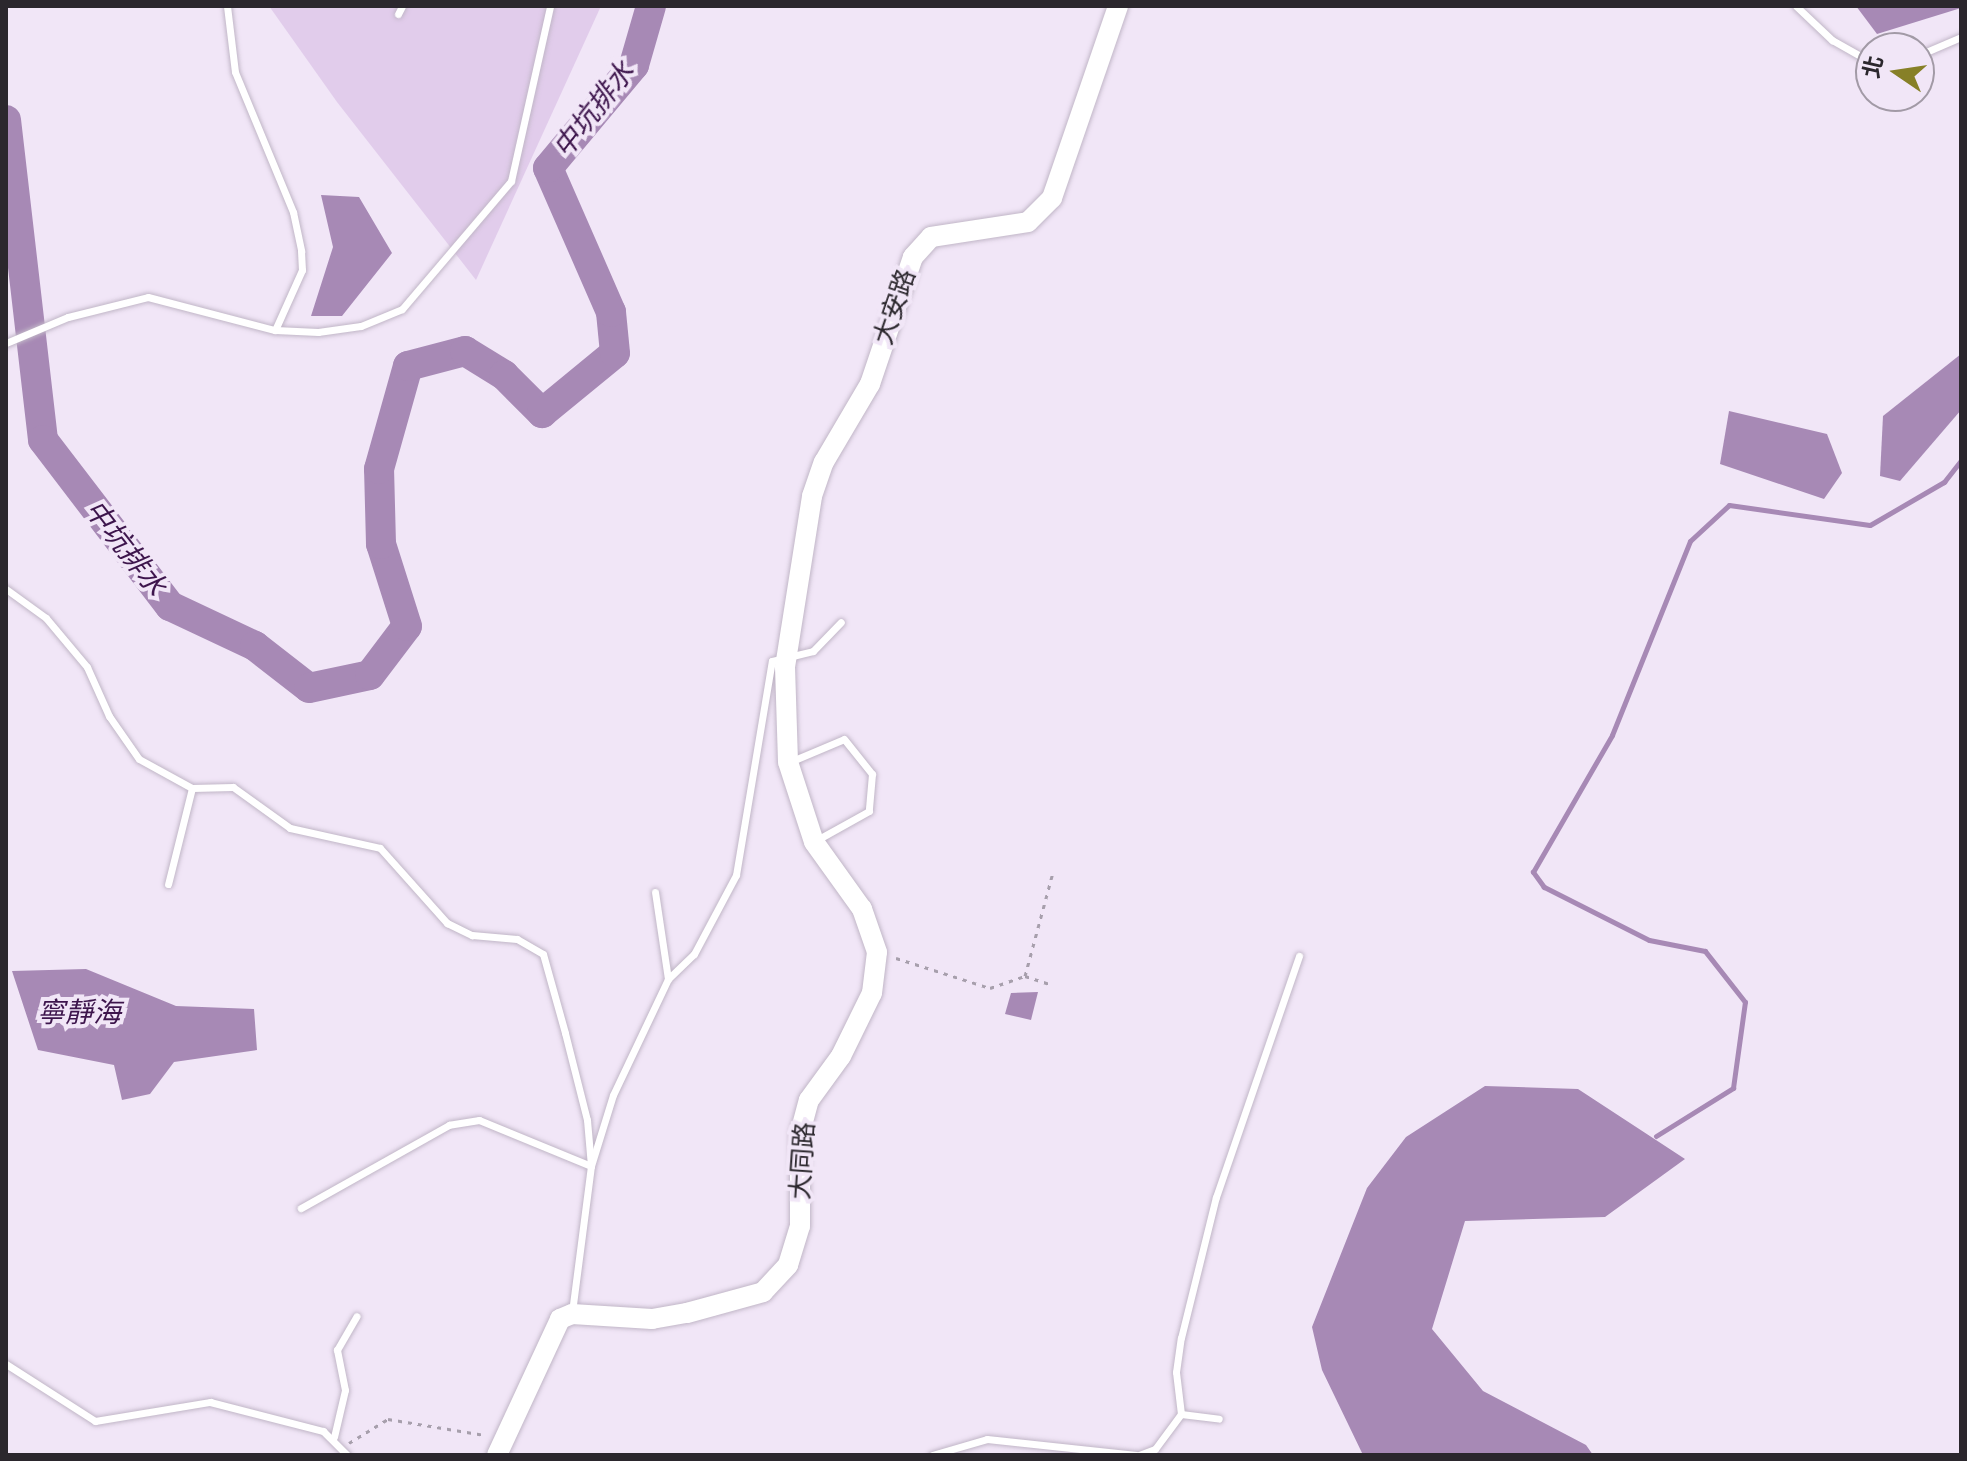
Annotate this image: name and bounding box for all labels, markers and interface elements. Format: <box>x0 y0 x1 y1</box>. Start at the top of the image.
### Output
north arrow <box>1855 32 1935 112</box>
text: 北 <box>1858 53 1888 80</box>
water label: 中坑排水 <box>546 56 642 164</box>
street label: 大安路 <box>868 265 922 349</box>
water label: 中坑排水 <box>77 494 173 602</box>
water label: 寧靜海 <box>37 996 121 1030</box>
street label: 大同路 <box>785 1121 821 1201</box>

